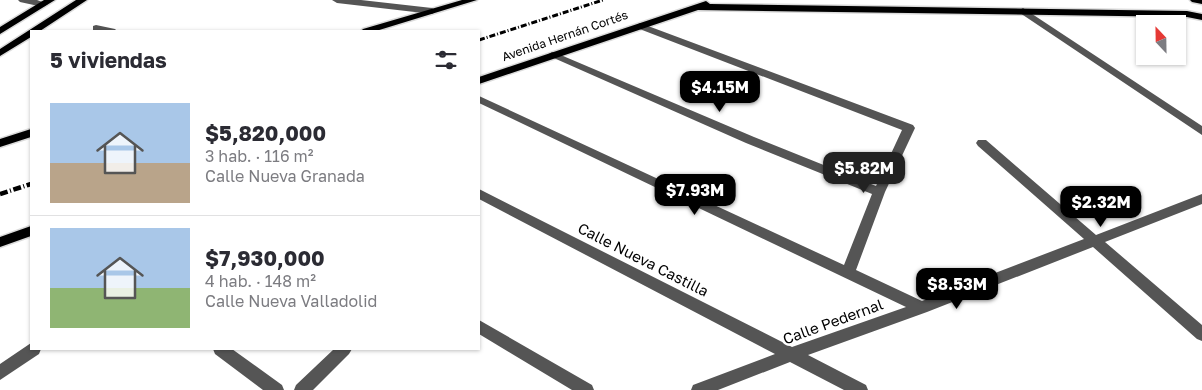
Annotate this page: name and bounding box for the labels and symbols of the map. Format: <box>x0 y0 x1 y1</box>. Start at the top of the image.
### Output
street label: Avenida Hernán Cortés <box>500 7 630 64</box>
north arrow <box>1136 15 1186 65</box>
pin: $4.15M <box>679 70 761 113</box>
pin: $5.82M <box>823 152 905 194</box>
pin: $7.93M <box>654 174 736 216</box>
pin: $2.32M <box>1060 186 1142 228</box>
street label: Calle Nueva Castilla <box>575 218 712 300</box>
pin: $8.53M <box>916 268 998 310</box>
street label: Calle Pedernal <box>780 295 885 348</box>

